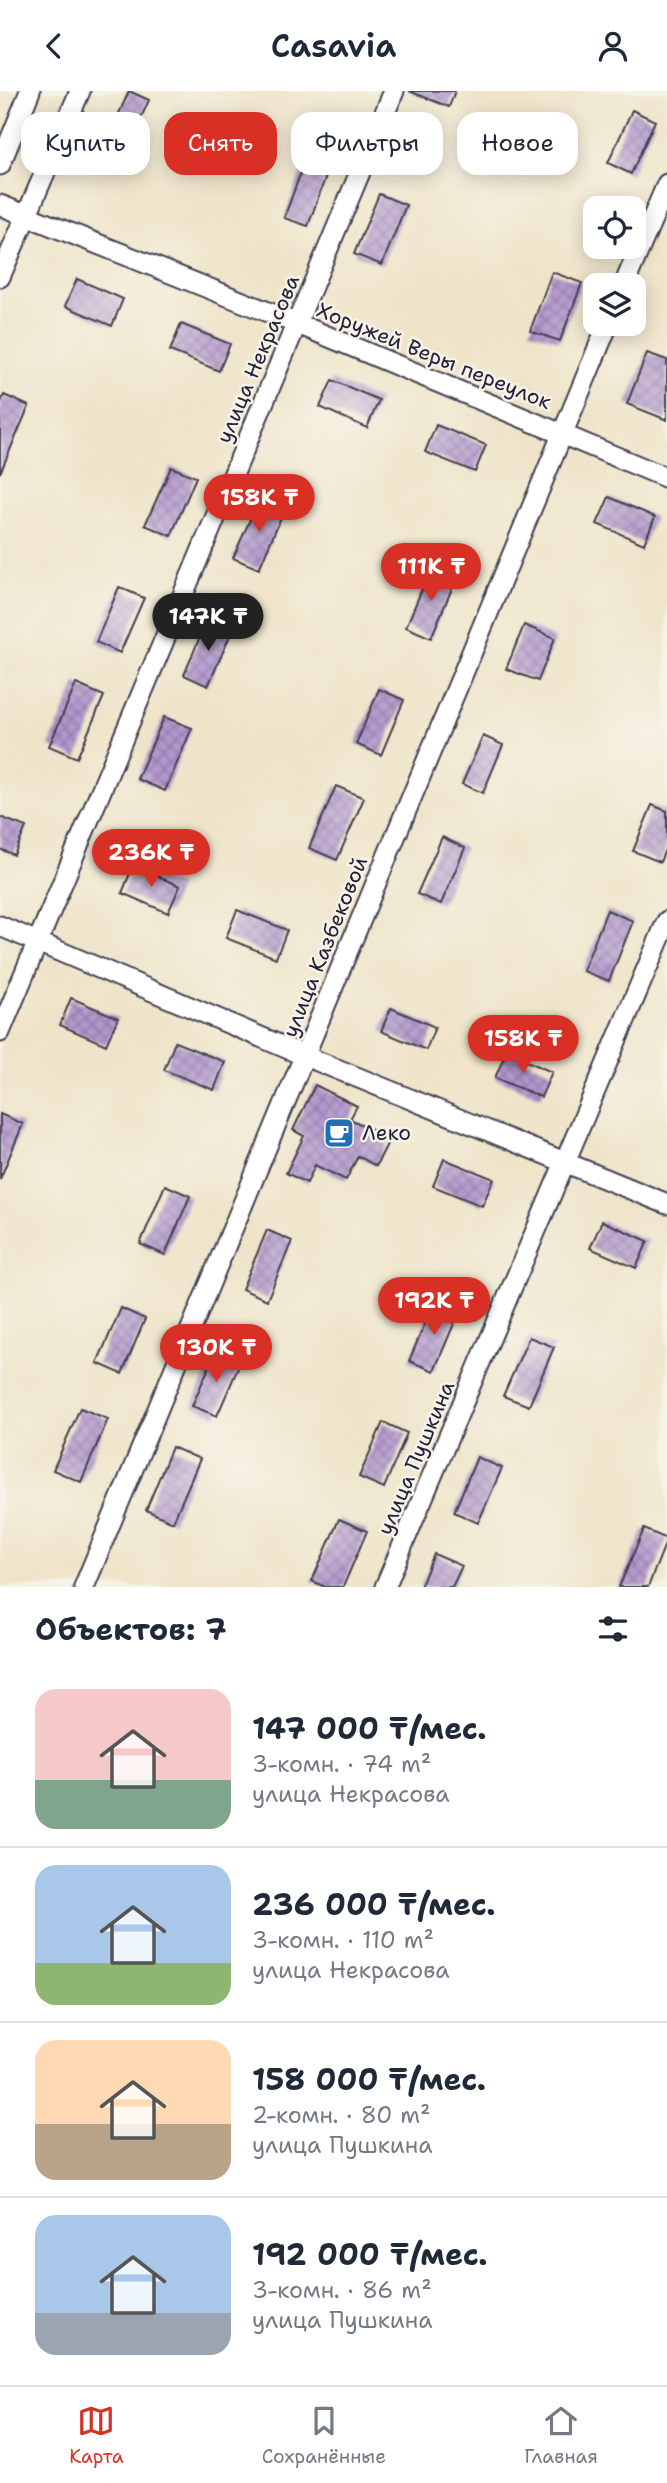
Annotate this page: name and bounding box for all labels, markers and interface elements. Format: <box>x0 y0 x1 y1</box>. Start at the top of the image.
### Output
text: Casavia <box>271 24 396 67</box>
icon: back <box>35 27 73 65</box>
icon: person <box>594 27 632 65</box>
chip: Купить <box>21 112 150 175</box>
chip: Снять <box>164 112 277 175</box>
chip: Фильтры <box>291 112 443 175</box>
chip: Новое <box>457 112 578 175</box>
map controls <box>583 196 646 336</box>
button: locate <box>583 196 646 259</box>
street label: улица Некрасова <box>210 270 306 448</box>
button: layers <box>583 273 646 336</box>
street label: Хоружей Веры переулок <box>313 296 555 416</box>
pin: 158K ₸ <box>202 475 316 534</box>
text: 158K ₸ <box>220 482 298 512</box>
pin: 111K ₸ <box>374 543 488 603</box>
text: 111K ₸ <box>397 551 465 581</box>
pin: 147K ₸ <box>151 594 265 653</box>
text: 147K ₸ <box>168 601 248 631</box>
pin: 236K ₸ <box>94 829 208 889</box>
text: 236K ₸ <box>108 837 194 867</box>
street label: улица Казбековой <box>276 852 374 1042</box>
pin: 158K ₸ <box>466 1016 580 1075</box>
text: 158K ₸ <box>484 1023 562 1053</box>
cafe icon: Леко <box>322 1116 356 1150</box>
place label: Леко <box>362 1119 411 1147</box>
pin: 192K ₸ <box>377 1277 491 1337</box>
text: 192K ₸ <box>394 1285 474 1315</box>
pin: 130K ₸ <box>159 1325 273 1384</box>
text: 130K ₸ <box>176 1332 256 1362</box>
street label: улица Пушкина <box>371 1377 461 1539</box>
text: Объектов: 7 <box>35 1609 227 1650</box>
icon: filters <box>594 1610 632 1648</box>
text: 147 000 ₸/мес. <box>252 1708 487 1749</box>
icon: home <box>91 1717 175 1801</box>
text: 3-комн. · 74 m² <box>252 1749 431 1779</box>
text: улица Некрасова <box>252 1779 450 1809</box>
text: 236 000 ₸/мес. <box>252 1884 496 1925</box>
icon: home <box>91 1893 175 1977</box>
text: 3-комн. · 110 m² <box>252 1925 434 1955</box>
text: улица Некрасова <box>252 1955 450 1985</box>
text: 158 000 ₸/мес. <box>252 2059 486 2100</box>
icon: home <box>91 2068 175 2152</box>
text: 2-комн. · 80 m² <box>252 2100 431 2130</box>
text: улица Пушкина <box>252 2130 433 2160</box>
text: 192 000 ₸/мес. <box>252 2234 487 2275</box>
icon: home <box>91 2243 175 2327</box>
text: 3-комн. · 86 m² <box>252 2275 432 2305</box>
text: улица Пушкина <box>252 2305 433 2335</box>
tab: Карта <box>69 2402 124 2469</box>
tab: Сохранённые <box>262 2402 386 2469</box>
tab: Главная <box>524 2402 598 2469</box>

